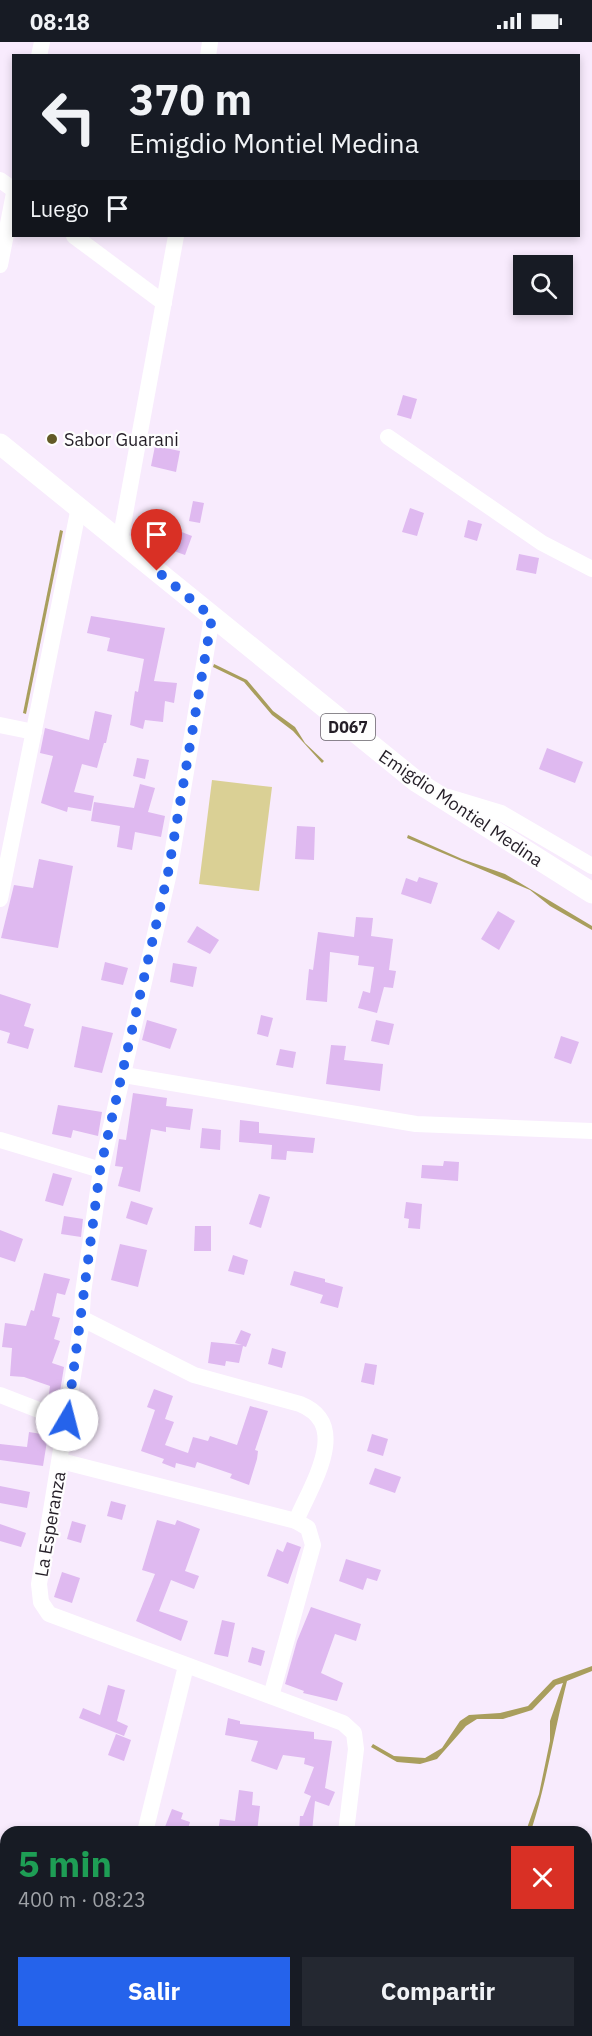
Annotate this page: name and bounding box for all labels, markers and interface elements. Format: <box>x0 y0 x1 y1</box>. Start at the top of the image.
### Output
text: 08:18 <box>30 7 90 36</box>
text: 370 m <box>129 72 252 127</box>
icon: left <box>30 78 108 156</box>
text: Emigdio Montiel Medina <box>129 125 419 160</box>
icon: arrive <box>101 192 134 225</box>
text: Luego <box>30 194 89 223</box>
map controls <box>513 255 573 315</box>
button: search <box>513 255 573 315</box>
place label: Sabor Guarani <box>64 428 179 451</box>
marker: Sabor Guarani <box>45 432 59 446</box>
pin <box>131 509 182 571</box>
icon: arrive <box>140 518 173 551</box>
road number: D067 <box>321 714 375 740</box>
street label: Emigdio Montiel Medina <box>374 744 548 872</box>
position arrow <box>35 1388 99 1452</box>
street label: La Esperanza <box>29 1469 71 1579</box>
text: 5 min <box>18 1840 112 1887</box>
button: close <box>511 1846 574 1909</box>
text: 400 m · 08:23 <box>18 1886 146 1913</box>
button: Salir <box>18 1957 290 2026</box>
button: Compartir <box>302 1957 574 2026</box>

